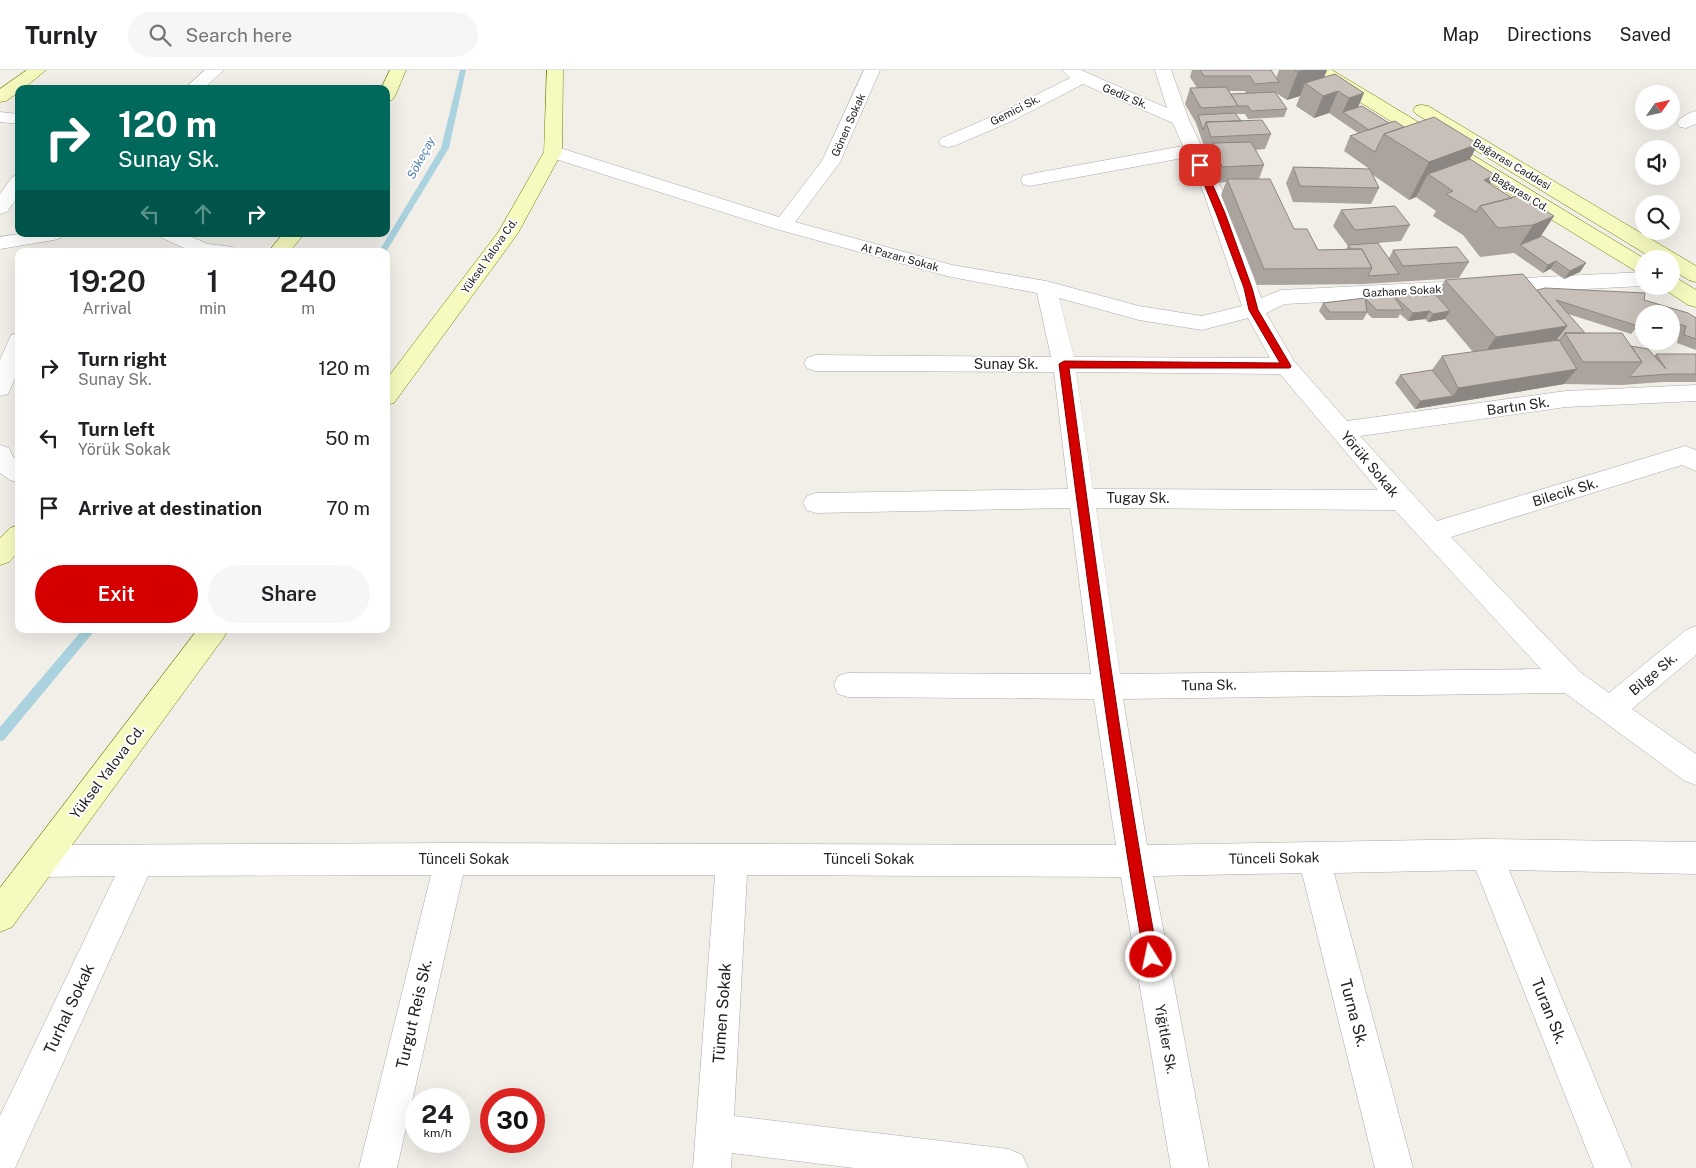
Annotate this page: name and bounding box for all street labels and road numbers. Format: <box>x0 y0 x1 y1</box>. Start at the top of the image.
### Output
street label: Gediz Sk. <box>1101 81 1149 111</box>
street label: Gönen Sokak <box>829 92 867 158</box>
street label: Gemici Sk. <box>988 92 1042 128</box>
street label: Bağarası Caddesi <box>1471 136 1553 192</box>
street label: Bağarası Cd. <box>1490 170 1550 214</box>
street label: Yüksel Yalova Cd. <box>459 216 519 296</box>
street label: At Pazarı Sokak <box>860 241 940 273</box>
street label: Gazhane Sokak <box>1362 283 1442 299</box>
street label: Sunay Sk. <box>974 356 1038 372</box>
street label: Bartın Sk. <box>1486 394 1550 418</box>
street label: Yörük Sokak <box>1338 428 1402 500</box>
street label: Bilecik Sk. <box>1530 474 1600 510</box>
street label: Tugay Sk. <box>1107 490 1169 506</box>
street label: Bilge Sk. <box>1626 649 1680 699</box>
street label: Tuna Sk. <box>1181 677 1237 693</box>
street label: Yüksel Yalova Cd. <box>67 722 147 822</box>
street label: Tünceli Sokak <box>1228 849 1320 867</box>
street label: Tünceli Sokak <box>419 851 510 867</box>
street label: Tünceli Sokak <box>824 851 915 867</box>
street label: Turgut Reis Sk. <box>392 957 436 1071</box>
street label: Turhal Sokak <box>40 961 98 1057</box>
street label: Tümen Sokak <box>709 962 735 1064</box>
street label: Turan Sk. <box>1527 975 1571 1047</box>
street label: Turna Sk. <box>1336 977 1372 1049</box>
street label: Yiğitler Sk. <box>1152 1003 1180 1075</box>

